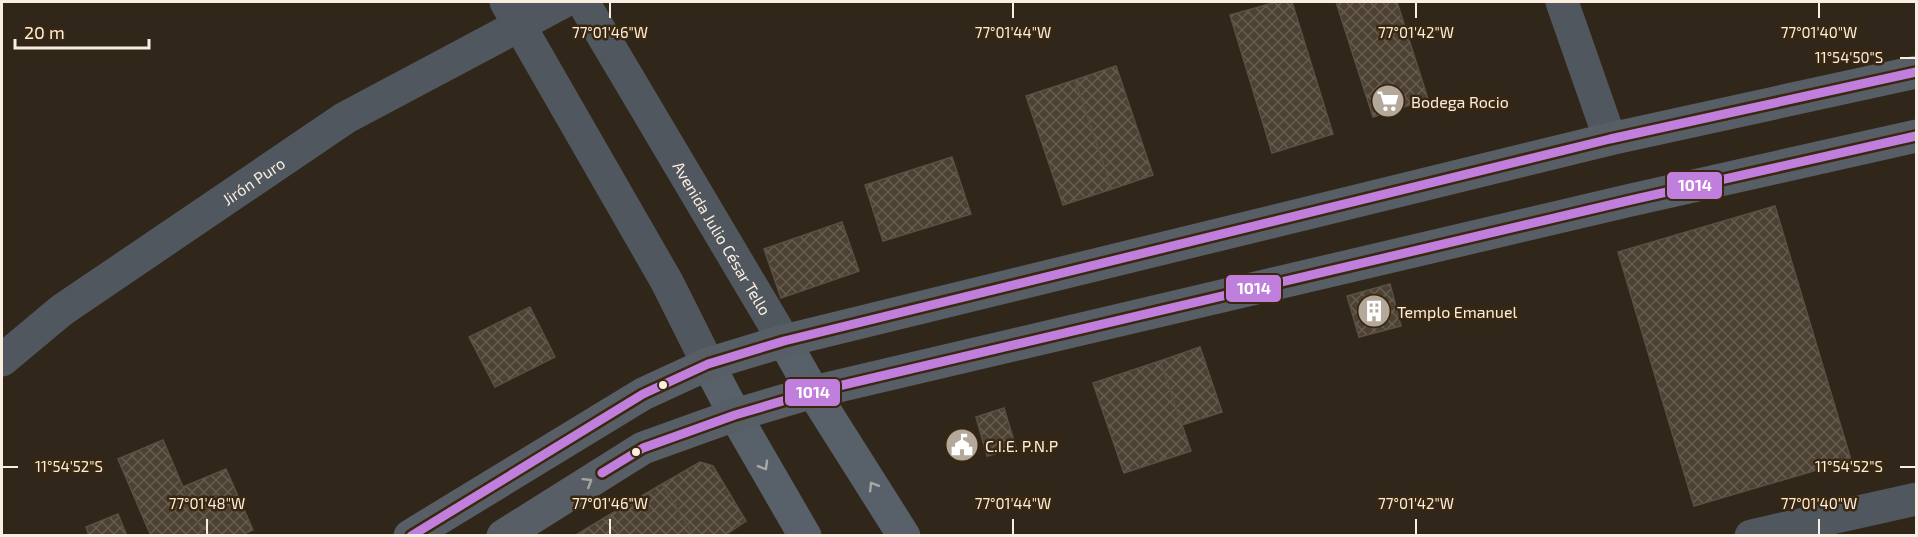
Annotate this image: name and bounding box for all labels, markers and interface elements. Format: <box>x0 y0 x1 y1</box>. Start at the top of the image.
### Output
scale bar <box>15 12 148 50</box>
text: 20 m <box>24 21 65 43</box>
text: 77°01'46"W <box>572 23 648 41</box>
text: 77°01'44"W <box>975 23 1051 41</box>
text: 77°01'42"W <box>1378 23 1454 41</box>
text: 77°01'40"W <box>1781 23 1857 41</box>
text: 11°54'50"S <box>1815 48 1883 66</box>
supermarket icon: Bodega Rocio <box>1370 83 1406 119</box>
place label: Bodega Rocio <box>1411 92 1509 111</box>
street label: Jirón Puro <box>218 152 288 208</box>
street label: Avenida Julio César Tello <box>670 157 776 318</box>
line badge: 1014 <box>1666 171 1723 200</box>
text: 1014 <box>1678 175 1712 194</box>
line badge: 1014 <box>1225 274 1282 303</box>
text: 1014 <box>1237 278 1271 297</box>
building icon: Templo Emanuel <box>1356 293 1392 329</box>
place label: Templo Emanuel <box>1397 302 1518 321</box>
line badge: 1014 <box>784 378 841 407</box>
unlabelled marker <box>657 379 669 391</box>
text: 1014 <box>796 382 830 401</box>
public building icon: C.I.E. P.N.P <box>944 427 980 463</box>
place label: C.I.E. P.N.P <box>985 436 1058 455</box>
unlabelled marker <box>630 446 642 458</box>
text: 11°54'52"S <box>35 457 103 475</box>
text: 11°54'52"S <box>1815 457 1883 475</box>
one-way arrow <box>757 459 769 470</box>
one-way arrow <box>581 478 592 489</box>
one-way arrow <box>868 482 880 492</box>
text: 77°01'48"W <box>169 494 245 512</box>
text: 77°01'46"W <box>572 494 648 512</box>
text: 77°01'44"W <box>975 494 1051 512</box>
text: 77°01'42"W <box>1378 494 1454 512</box>
text: 77°01'40"W <box>1781 494 1857 512</box>

